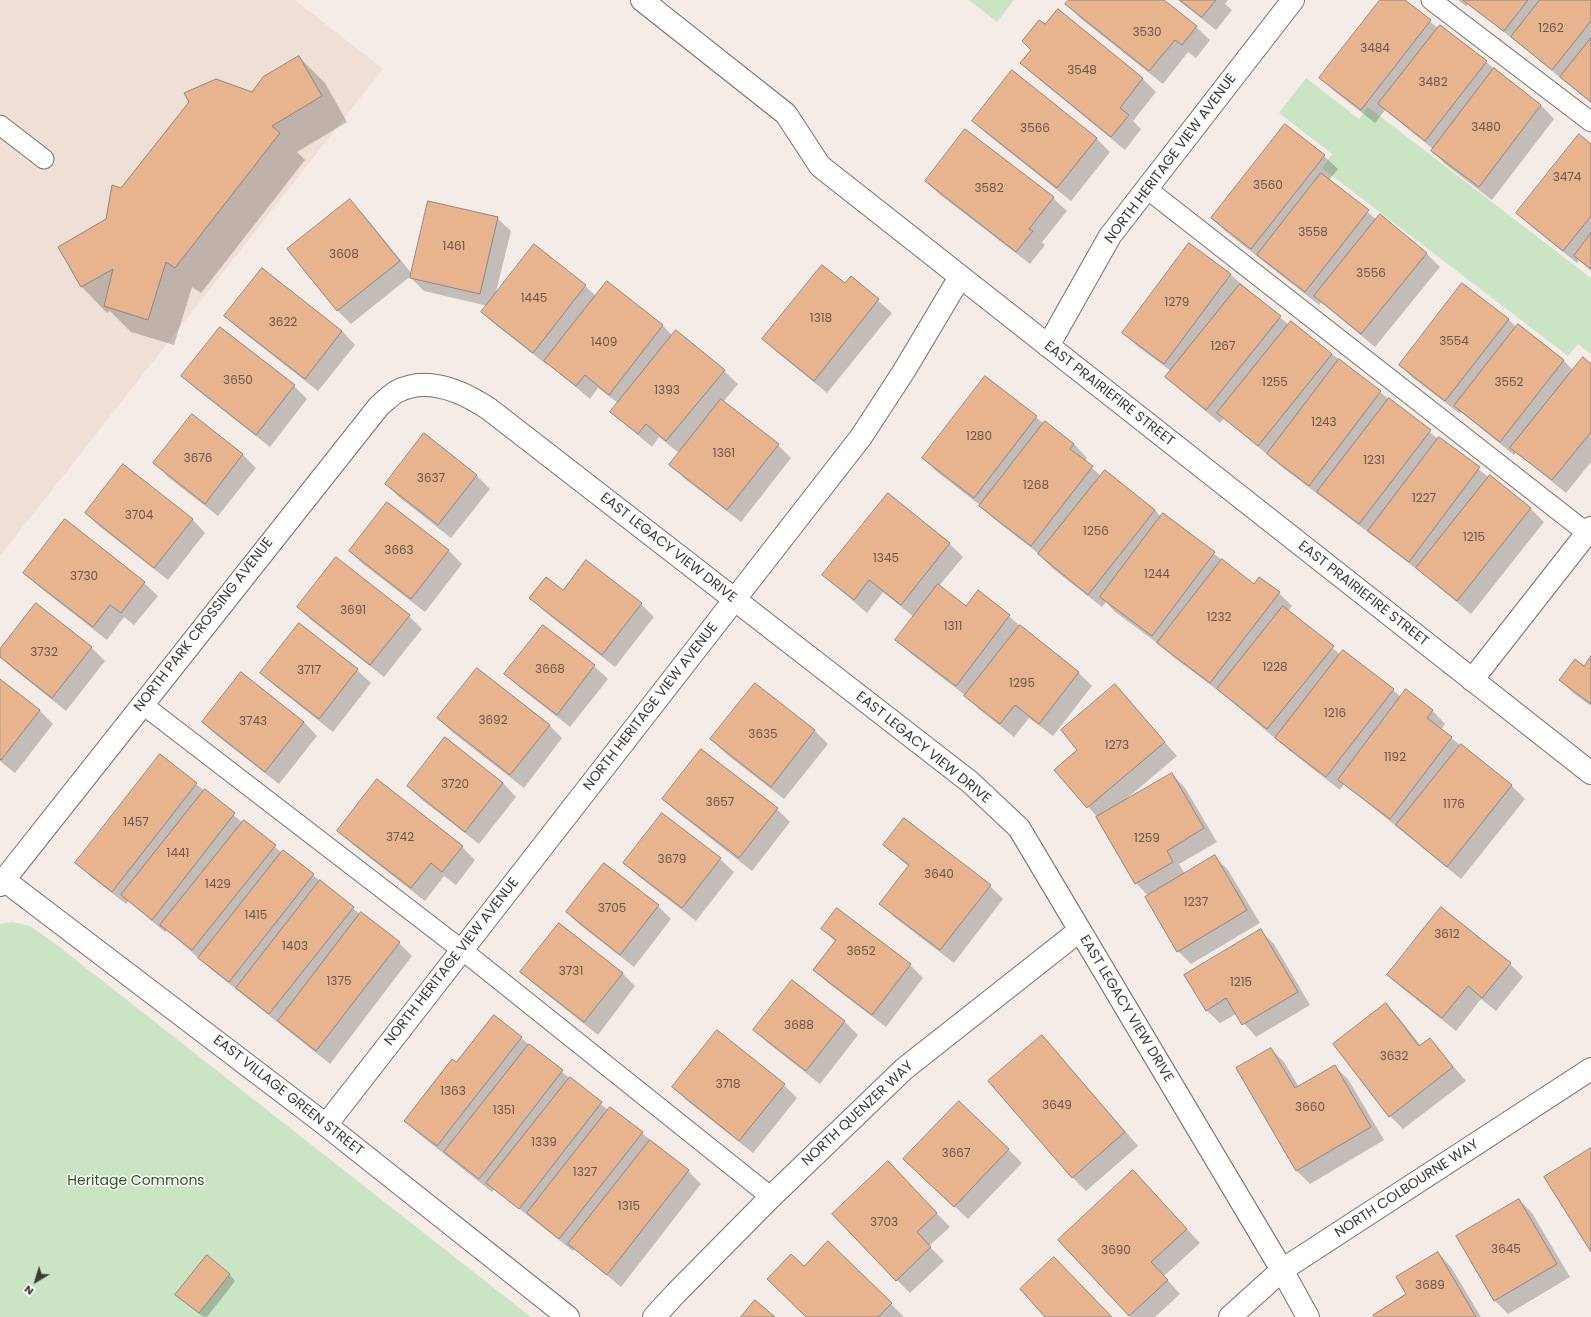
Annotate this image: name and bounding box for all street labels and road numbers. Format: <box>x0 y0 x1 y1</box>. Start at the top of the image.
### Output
street label: NORTH HERITAGE VIEW AVENUE <box>1102 71 1240 247</box>
street label: EAST PRAIRIEFIRE STREET <box>1040 338 1178 450</box>
street label: EAST LEGACY VIEW DRIVE <box>596 490 740 606</box>
street label: NORTH PARK CROSSING AVENUE <box>131 535 277 715</box>
street label: EAST PRAIRIEFIRE STREET <box>1294 538 1432 650</box>
street label: NORTH HERITAGE VIEW AVENUE <box>580 620 722 794</box>
street label: EAST LEGACY VIEW DRIVE <box>852 688 994 808</box>
street label: NORTH HERITAGE VIEW AVENUE <box>381 875 523 1049</box>
street label: EAST LEGACY VIEW DRIVE <box>1075 932 1177 1086</box>
street label: EAST VILLAGE GREEN STREET <box>210 1032 366 1160</box>
street label: NORTH QUENZER WAY <box>799 1058 917 1170</box>
street label: NORTH COLBOURNE WAY <box>1332 1136 1482 1242</box>

